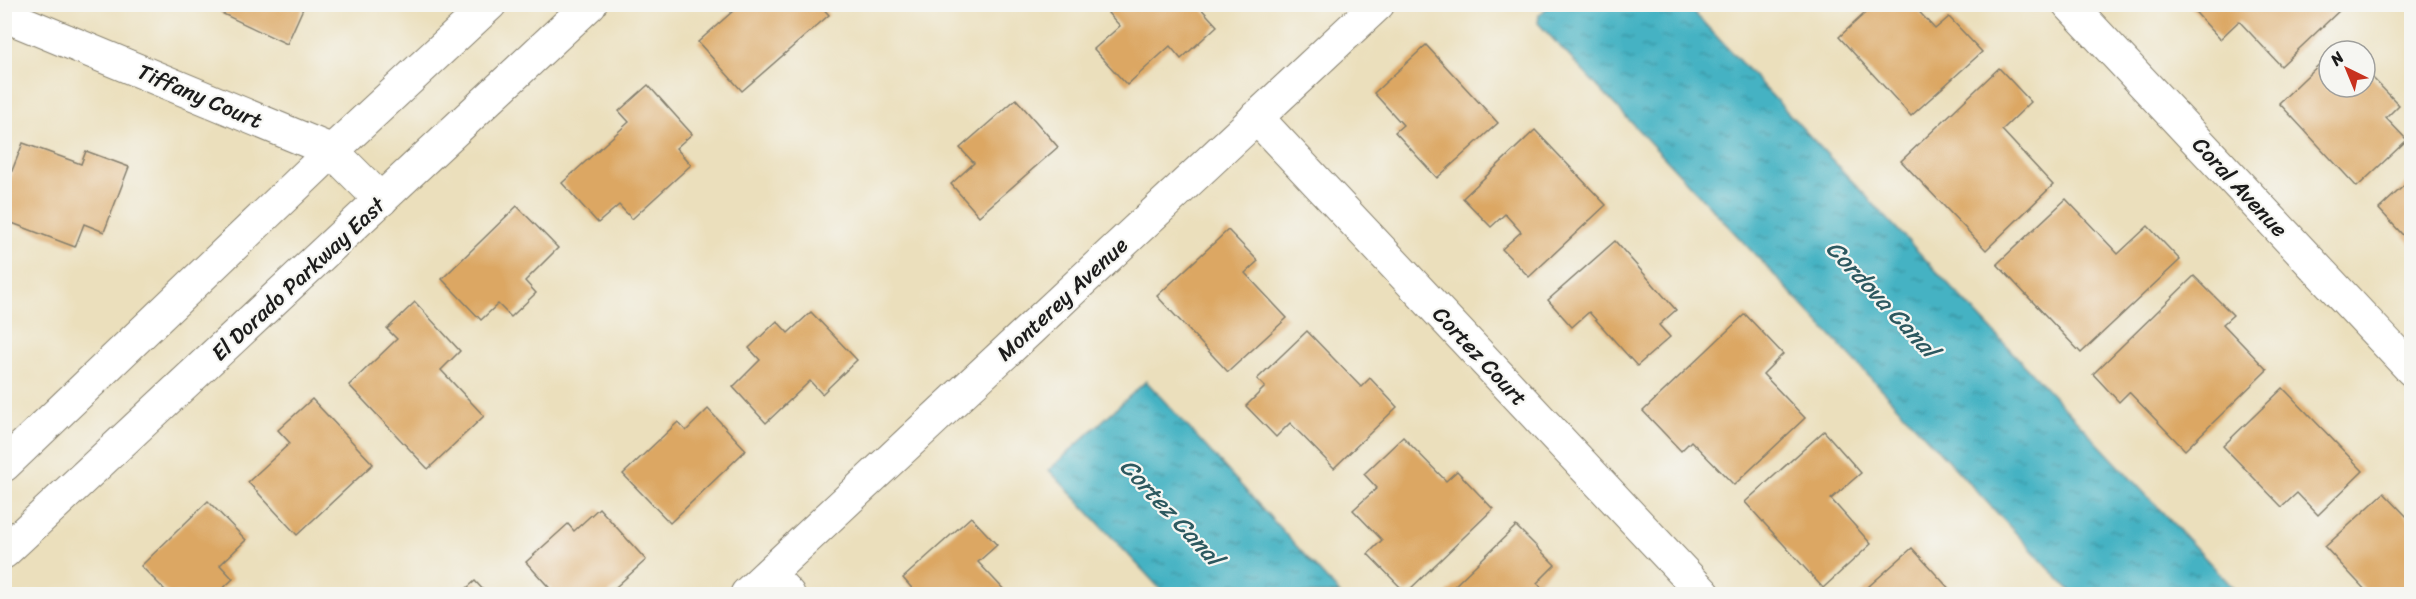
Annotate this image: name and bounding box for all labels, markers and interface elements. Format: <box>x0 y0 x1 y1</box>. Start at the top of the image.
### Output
north arrow <box>2317 39 2377 99</box>
text: N <box>2322 43 2352 73</box>
street label: Tiffany Court <box>131 52 269 140</box>
street label: Coral Avenue <box>2182 127 2298 247</box>
street label: El Dorado Parkway East <box>201 186 395 371</box>
street label: Monterey Avenue <box>987 227 1137 371</box>
water label: Cordova Canal <box>1815 230 1952 372</box>
street label: Cortez Court <box>1423 297 1538 416</box>
water label: Cortez Canal <box>1109 448 1236 580</box>

